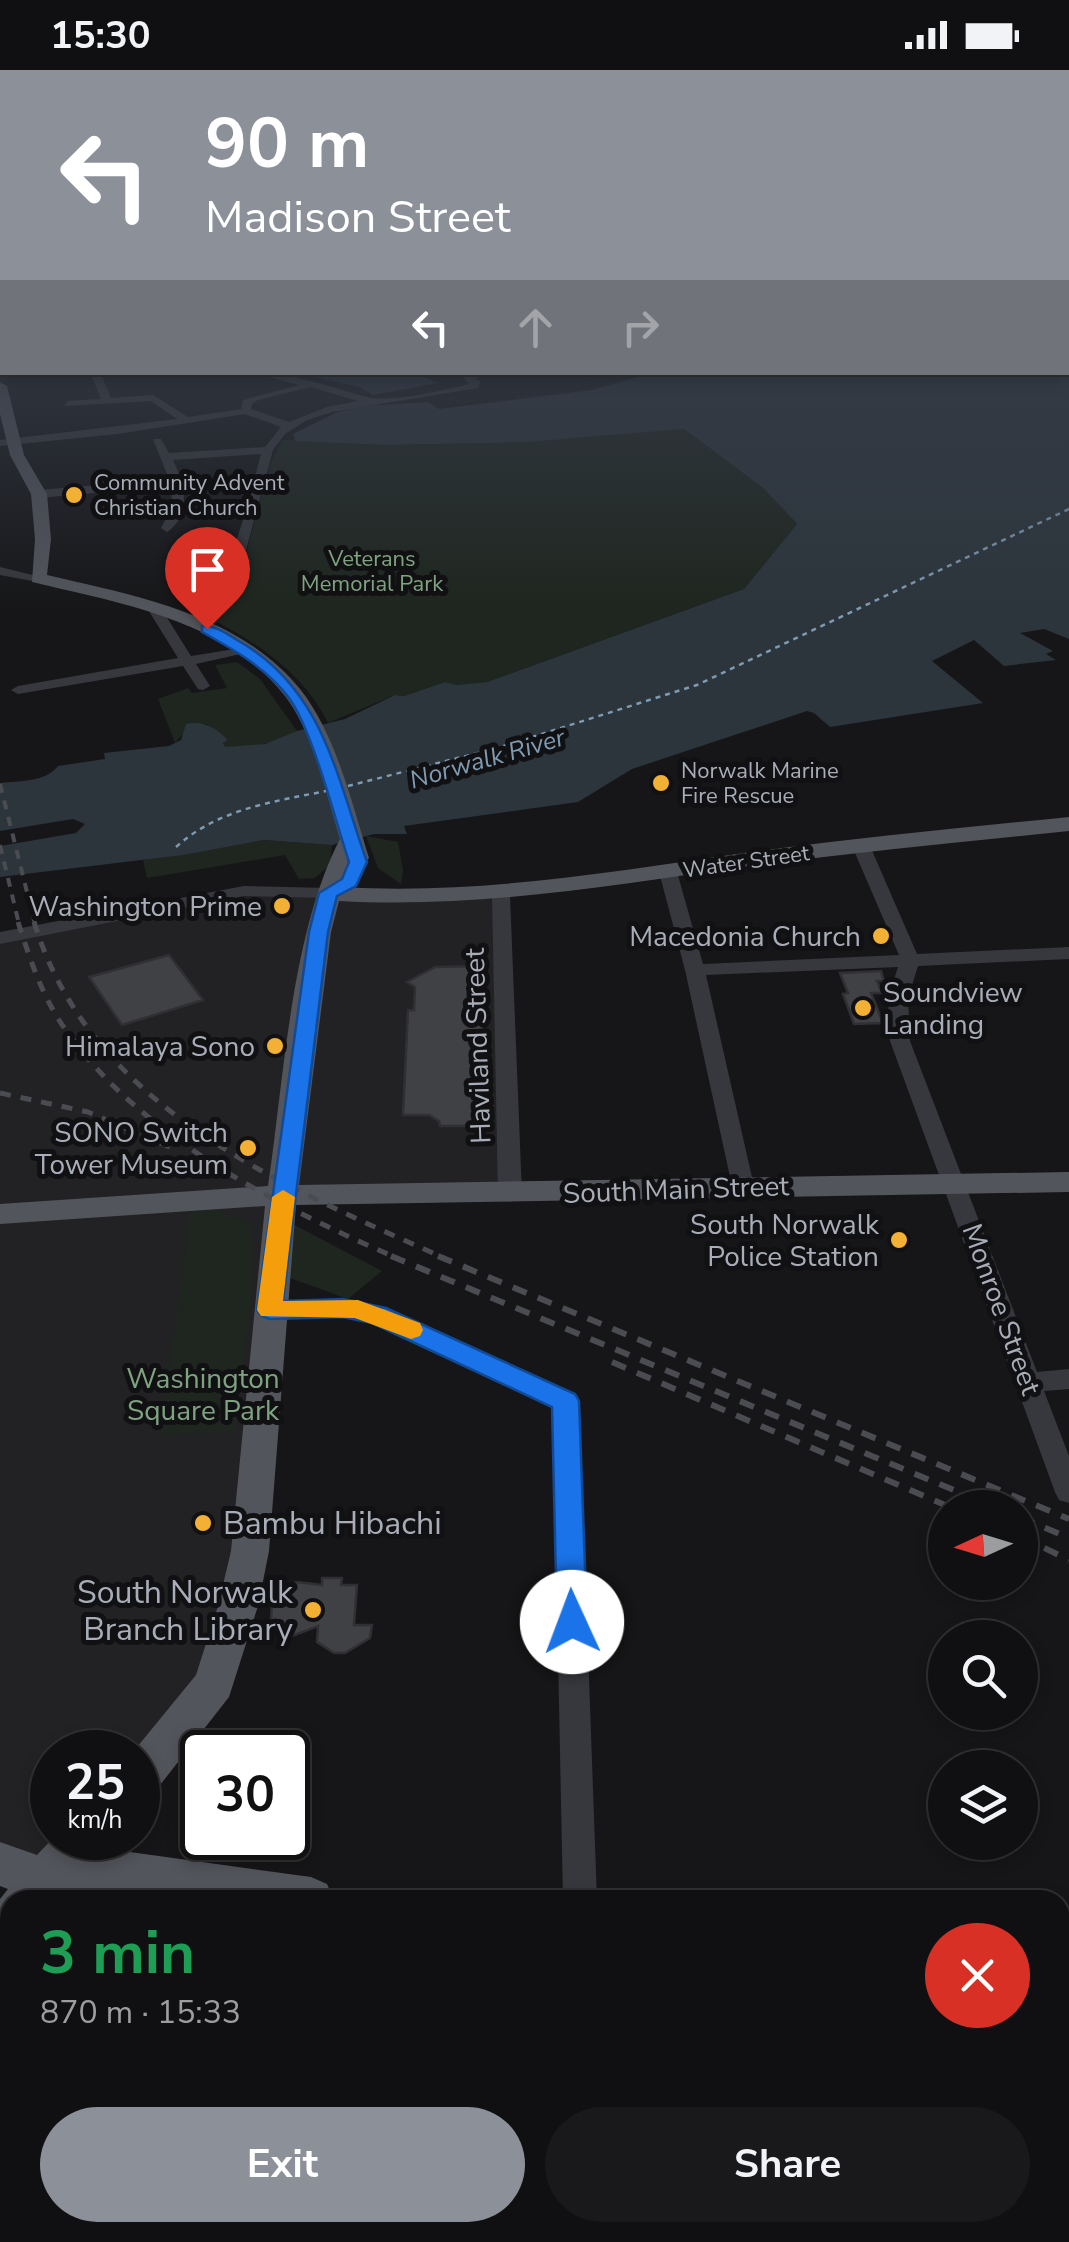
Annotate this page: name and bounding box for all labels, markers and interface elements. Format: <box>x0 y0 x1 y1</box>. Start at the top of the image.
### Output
text: 15:30 <box>50 10 151 61</box>
text: 90 m <box>205 96 369 192</box>
icon: left <box>40 110 170 240</box>
text: Madison Street <box>205 187 511 248</box>
icon: left <box>403 300 458 355</box>
icon: ahead <box>508 300 563 355</box>
icon: right <box>613 300 668 355</box>
place label: Community Advent Christian Church <box>94 468 285 523</box>
marker: Community Advent Christian Church <box>63 484 85 506</box>
pin <box>165 527 250 630</box>
icon: arrive <box>180 542 235 597</box>
park label: Veterans Memorial Park <box>301 544 444 599</box>
water label: Norwalk River <box>406 720 570 797</box>
place label: Norwalk Marine Fire Rescue <box>681 756 839 811</box>
marker: Norwalk Marine Fire Rescue <box>650 772 672 794</box>
street label: Water Street <box>681 838 812 886</box>
place label: Washington Prime <box>29 888 262 926</box>
marker: Washington Prime <box>271 895 293 917</box>
place label: Macedonia Church <box>629 918 861 956</box>
marker: Macedonia Church <box>870 925 892 947</box>
street label: Haviland Street <box>456 947 500 1145</box>
place label: Soundview Landing <box>883 974 1023 1044</box>
marker: Soundview Landing <box>852 997 874 1019</box>
place label: Himalaya Sono <box>65 1028 255 1066</box>
marker: Himalaya Sono <box>264 1035 286 1057</box>
place label: SONO Switch Tower Museum <box>35 1114 228 1184</box>
marker: SONO Switch Tower Museum <box>237 1137 259 1159</box>
street label: South Main Street <box>562 1167 790 1213</box>
place label: South Norwalk Police Station <box>690 1206 880 1276</box>
street label: Monroe Street <box>953 1219 1050 1400</box>
marker: South Norwalk Police Station <box>888 1229 910 1251</box>
park label: Washington Square Park <box>126 1360 280 1430</box>
north arrow <box>928 1490 1038 1600</box>
map controls <box>928 1490 1038 1860</box>
place label: Bambu Hibachi <box>223 1502 442 1545</box>
marker: Bambu Hibachi <box>192 1512 214 1534</box>
position arrow <box>520 1570 624 1674</box>
place label: South Norwalk Branch Library <box>77 1571 294 1651</box>
marker: South Norwalk Branch Library <box>302 1599 324 1621</box>
button: search <box>928 1620 1038 1730</box>
speed limit sign: 30 <box>180 1730 310 1860</box>
text: 25 <box>65 1748 125 1817</box>
button: layers <box>928 1750 1038 1860</box>
text: km/h <box>67 1803 123 1837</box>
text: 3 min <box>40 1912 195 1994</box>
button: close <box>925 1923 1030 2028</box>
text: 870 m · 15:33 <box>40 1991 241 2034</box>
button: Exit <box>40 2107 525 2222</box>
button: Share <box>545 2107 1030 2222</box>

